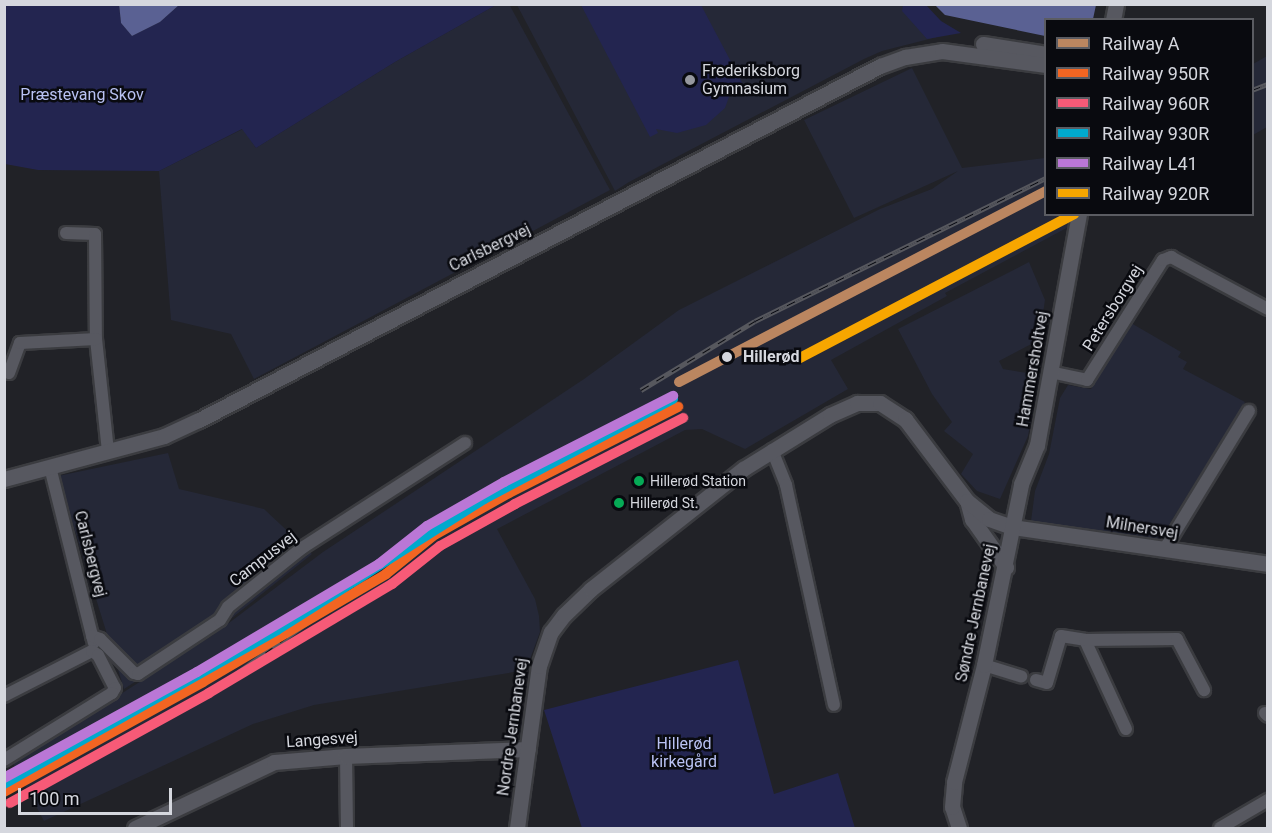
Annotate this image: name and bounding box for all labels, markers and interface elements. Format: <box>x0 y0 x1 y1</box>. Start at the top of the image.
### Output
legend <box>1044 18 1254 216</box>
text: Railway A <box>1102 33 1180 54</box>
place label: Frederiksborg Gymnasium <box>702 61 800 99</box>
text: Railway 950R <box>1102 63 1209 84</box>
marker: Frederiksborg Gymnasium <box>683 73 697 87</box>
park label: Præstevang Skov <box>20 85 144 105</box>
text: Railway 960R <box>1102 93 1209 114</box>
text: Railway 930R <box>1102 123 1209 144</box>
text: Railway L41 <box>1102 153 1198 174</box>
text: Railway 920R <box>1102 183 1209 204</box>
street label: Carlsbergvej <box>446 220 534 276</box>
street label: Petersborgvej <box>1079 261 1147 355</box>
street label: Hammersholtvej <box>1013 310 1053 428</box>
marker: Hillerød <box>716 346 738 368</box>
place label: Hillerød <box>743 347 800 367</box>
place label: Hillerød Station <box>650 473 746 489</box>
marker: Hillerød Station <box>633 475 645 487</box>
place label: Hillerød St. <box>630 495 698 511</box>
marker: Hillerød St. <box>613 497 625 509</box>
street label: Carlsbergvej <box>70 509 110 599</box>
street label: Milnersvej <box>1105 513 1179 543</box>
street label: Campusvej <box>226 527 300 591</box>
street label: Søndre Jernbanevej <box>952 542 1000 684</box>
street label: Nordre Jernbanevej <box>494 657 532 797</box>
street label: Langesvej <box>285 728 359 752</box>
park label: Hillerød kirkegård <box>651 734 717 772</box>
scale bar <box>21 776 176 814</box>
text: 100 m <box>29 788 80 809</box>

